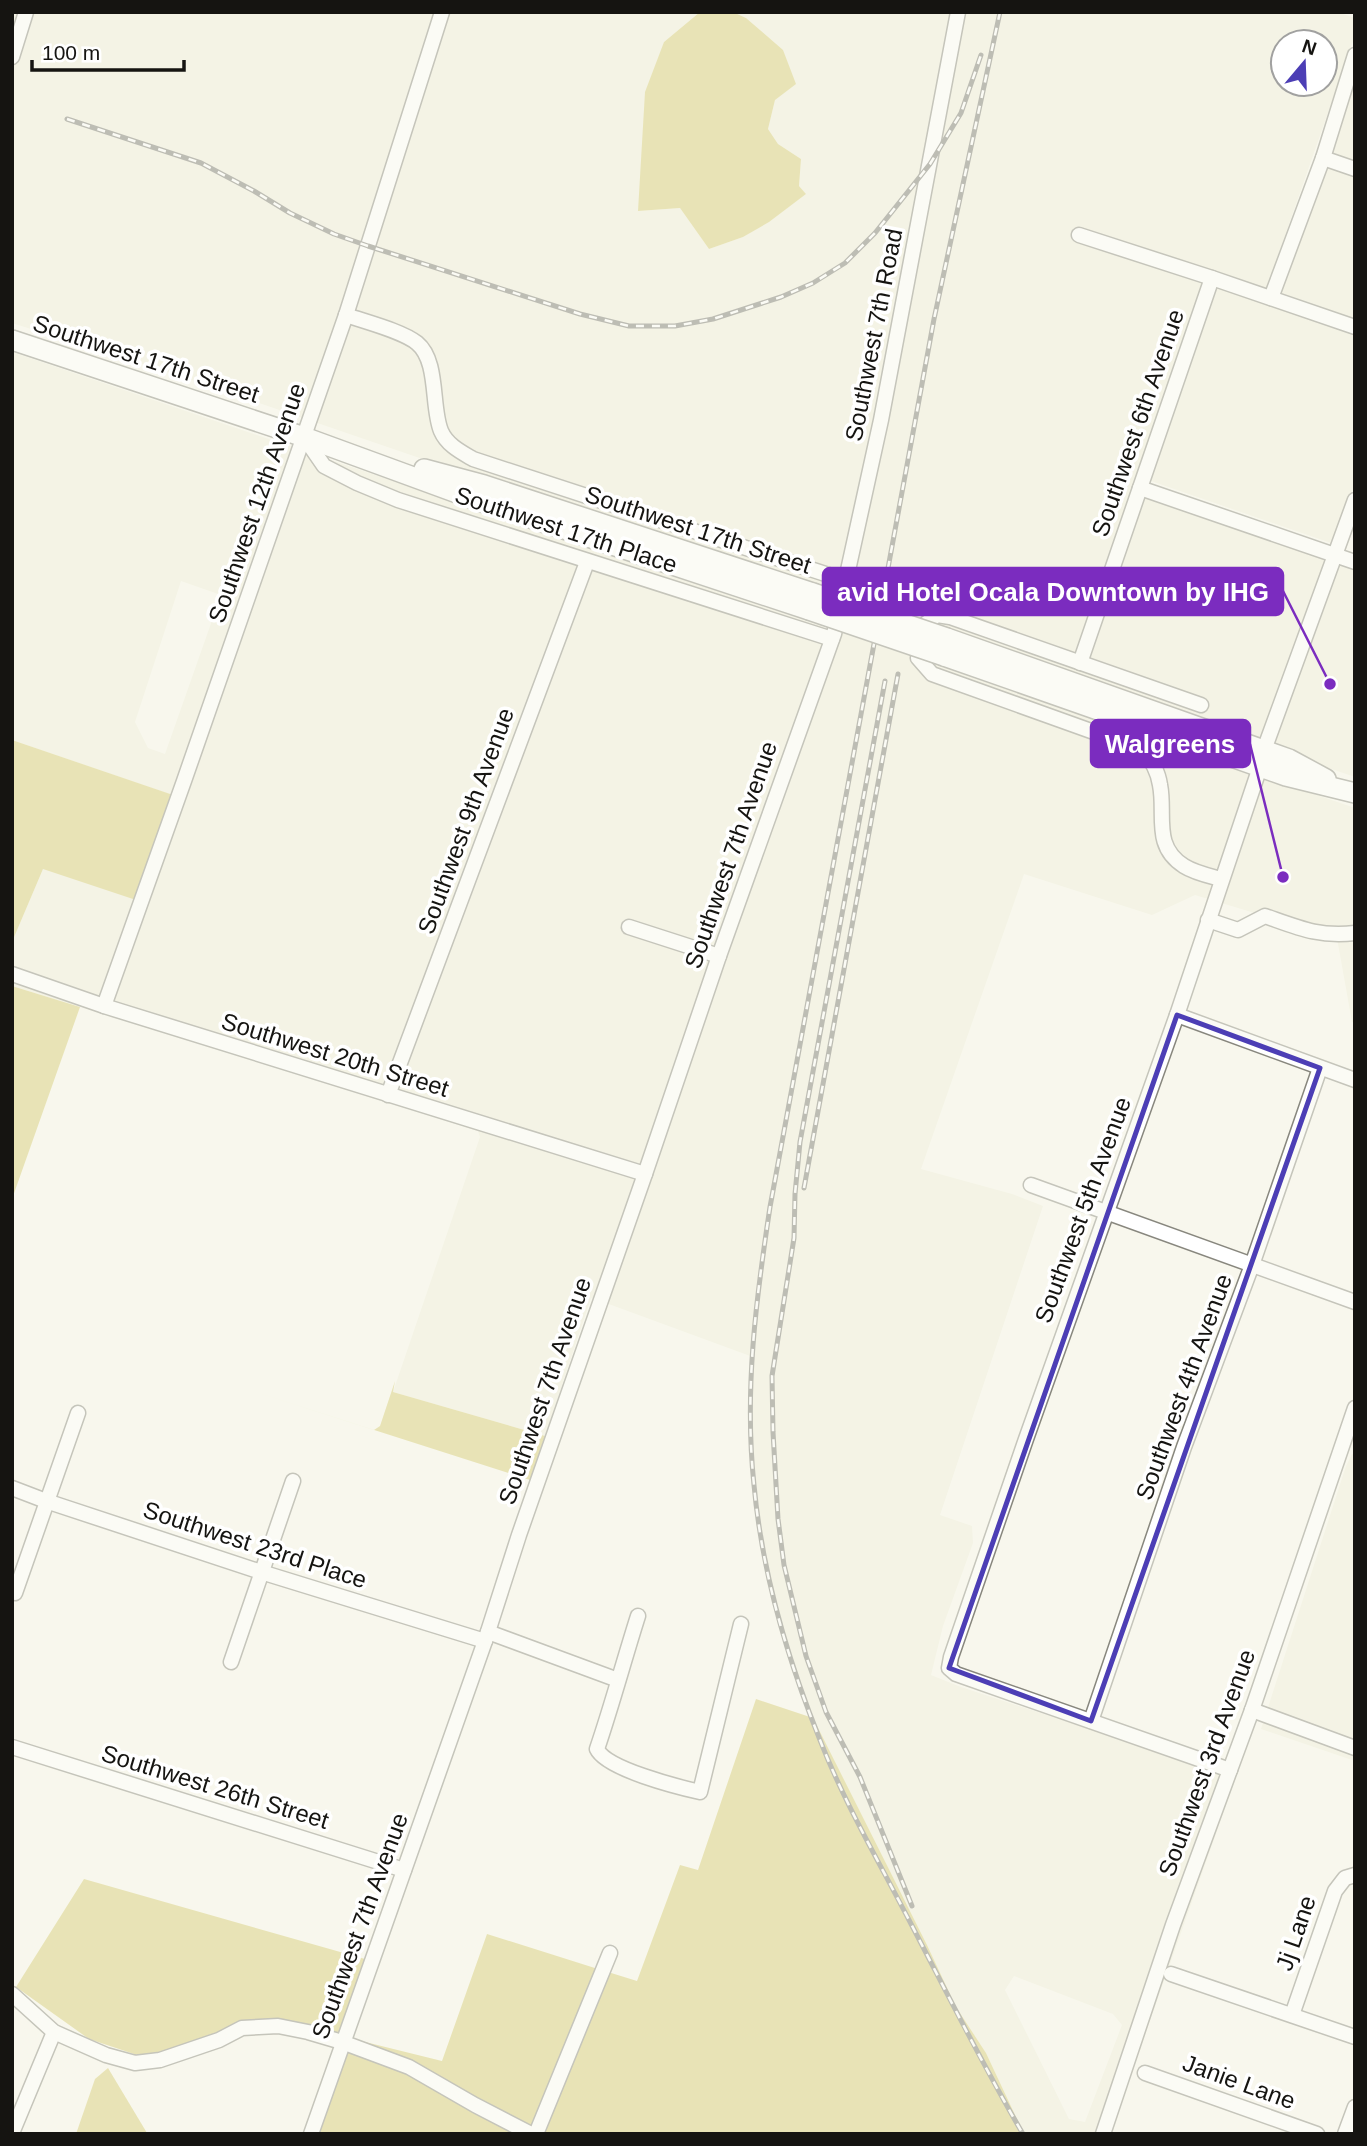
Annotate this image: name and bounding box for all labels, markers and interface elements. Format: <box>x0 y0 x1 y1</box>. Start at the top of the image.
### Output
scale bar <box>32 28 184 72</box>
north arrow <box>1269 28 1339 98</box>
text: N <box>1299 35 1319 60</box>
text: 100 m <box>42 41 100 64</box>
street label: Southwest 7th Road <box>840 226 907 444</box>
street label: Southwest 6th Avenue <box>1086 306 1189 540</box>
street label: Southwest 17th Street <box>30 309 263 408</box>
street label: Southwest 12th Avenue <box>203 379 310 626</box>
street label: Southwest 17th Street <box>582 480 815 579</box>
street label: Southwest 17th Place <box>452 481 681 578</box>
callout: avid Hotel Ocala Downtown by IHG <box>823 568 1283 615</box>
text: avid Hotel Ocala Downtown by IHG <box>837 577 1269 607</box>
street label: Southwest 9th Avenue <box>412 704 519 937</box>
callout: Walgreens <box>1091 720 1250 767</box>
text: Walgreens <box>1105 729 1235 759</box>
street label: Southwest 7th Avenue <box>679 738 782 972</box>
street label: Southwest 20th Street <box>218 1007 452 1102</box>
street label: Southwest 5th Avenue <box>1029 1093 1136 1326</box>
street label: Southwest 4th Avenue <box>1130 1270 1237 1503</box>
street label: Southwest 7th Avenue <box>493 1274 596 1508</box>
street label: Southwest 23rd Place <box>140 1496 370 1593</box>
street label: Southwest 3rd Avenue <box>1153 1646 1260 1880</box>
street label: Southwest 26th Street <box>98 1739 332 1834</box>
street label: Southwest 7th Avenue <box>306 1809 413 2042</box>
street label: Jj Lane <box>1270 1892 1321 1974</box>
street label: Janie Lane <box>1179 2049 1299 2114</box>

